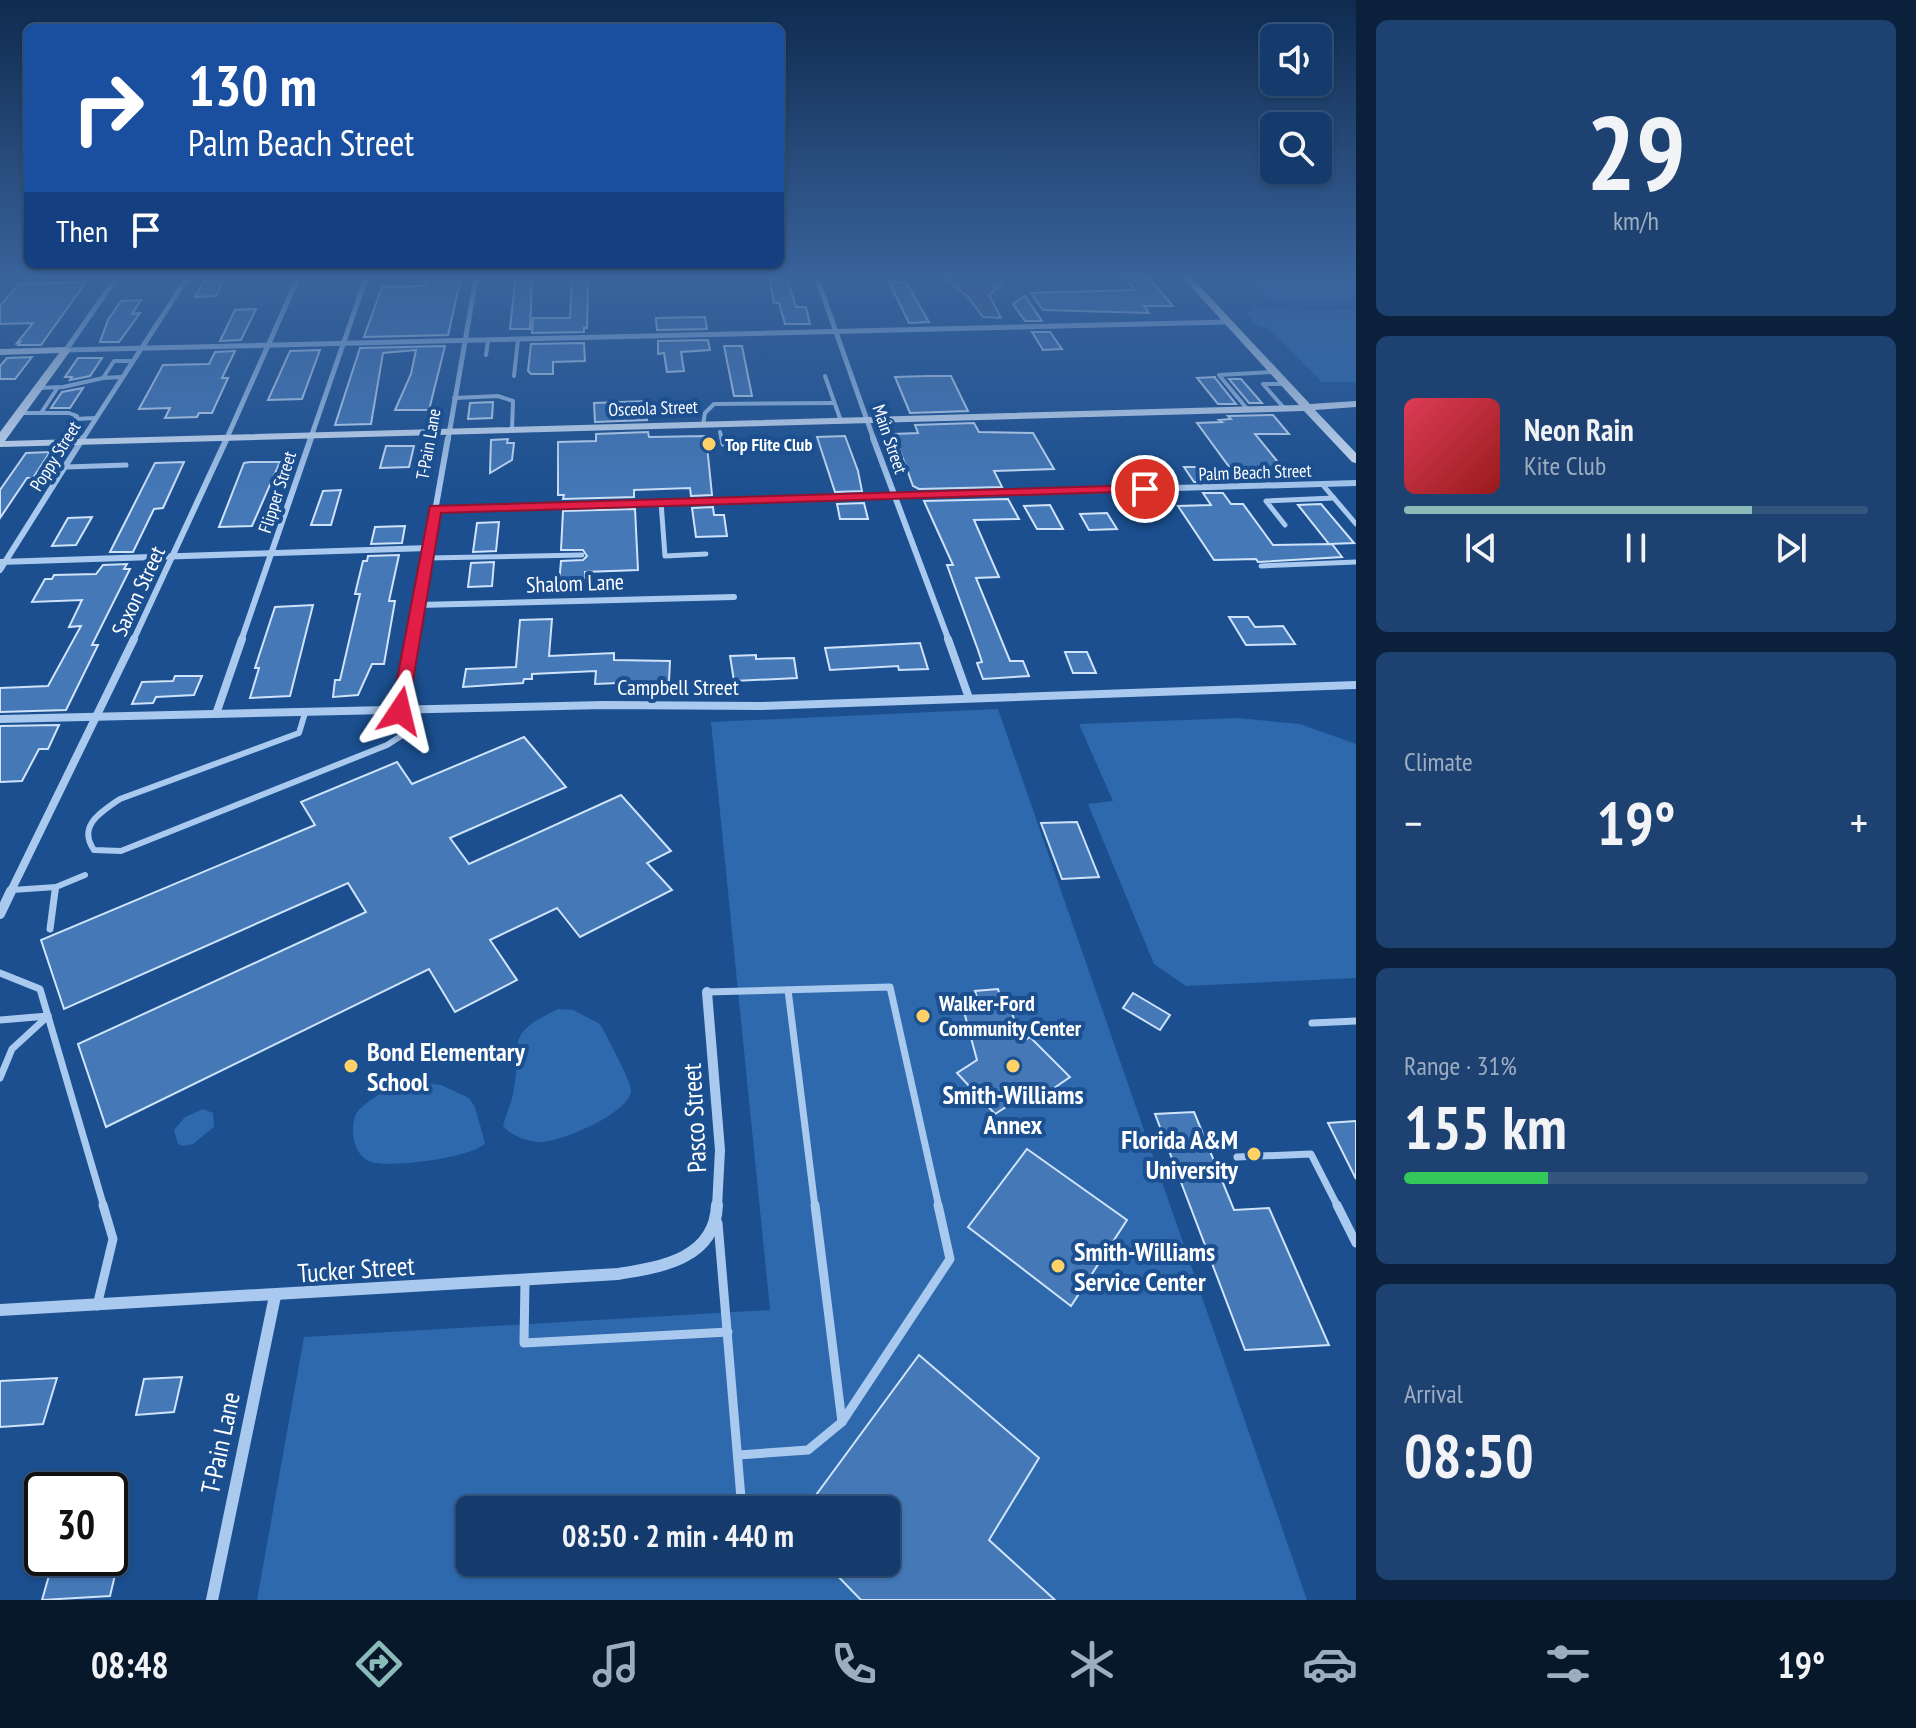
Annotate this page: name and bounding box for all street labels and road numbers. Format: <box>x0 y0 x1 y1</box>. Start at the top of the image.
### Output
street label: Osceola Street <box>608 395 698 421</box>
street label: Main Street <box>867 401 913 477</box>
street label: T-Pain Lane <box>410 407 446 481</box>
street label: Poppy Street <box>25 417 85 495</box>
street label: Flipper Street <box>253 448 301 536</box>
street label: Palm Beach Street <box>1198 459 1312 485</box>
street label: Saxon Street <box>105 541 171 641</box>
street label: Shalom Lane <box>526 567 624 599</box>
street label: Campbell Street <box>617 673 739 701</box>
street label: Pasco Street <box>675 1062 713 1174</box>
street label: Tucker Street <box>296 1248 416 1290</box>
street label: T-Pain Lane <box>193 1389 247 1497</box>

